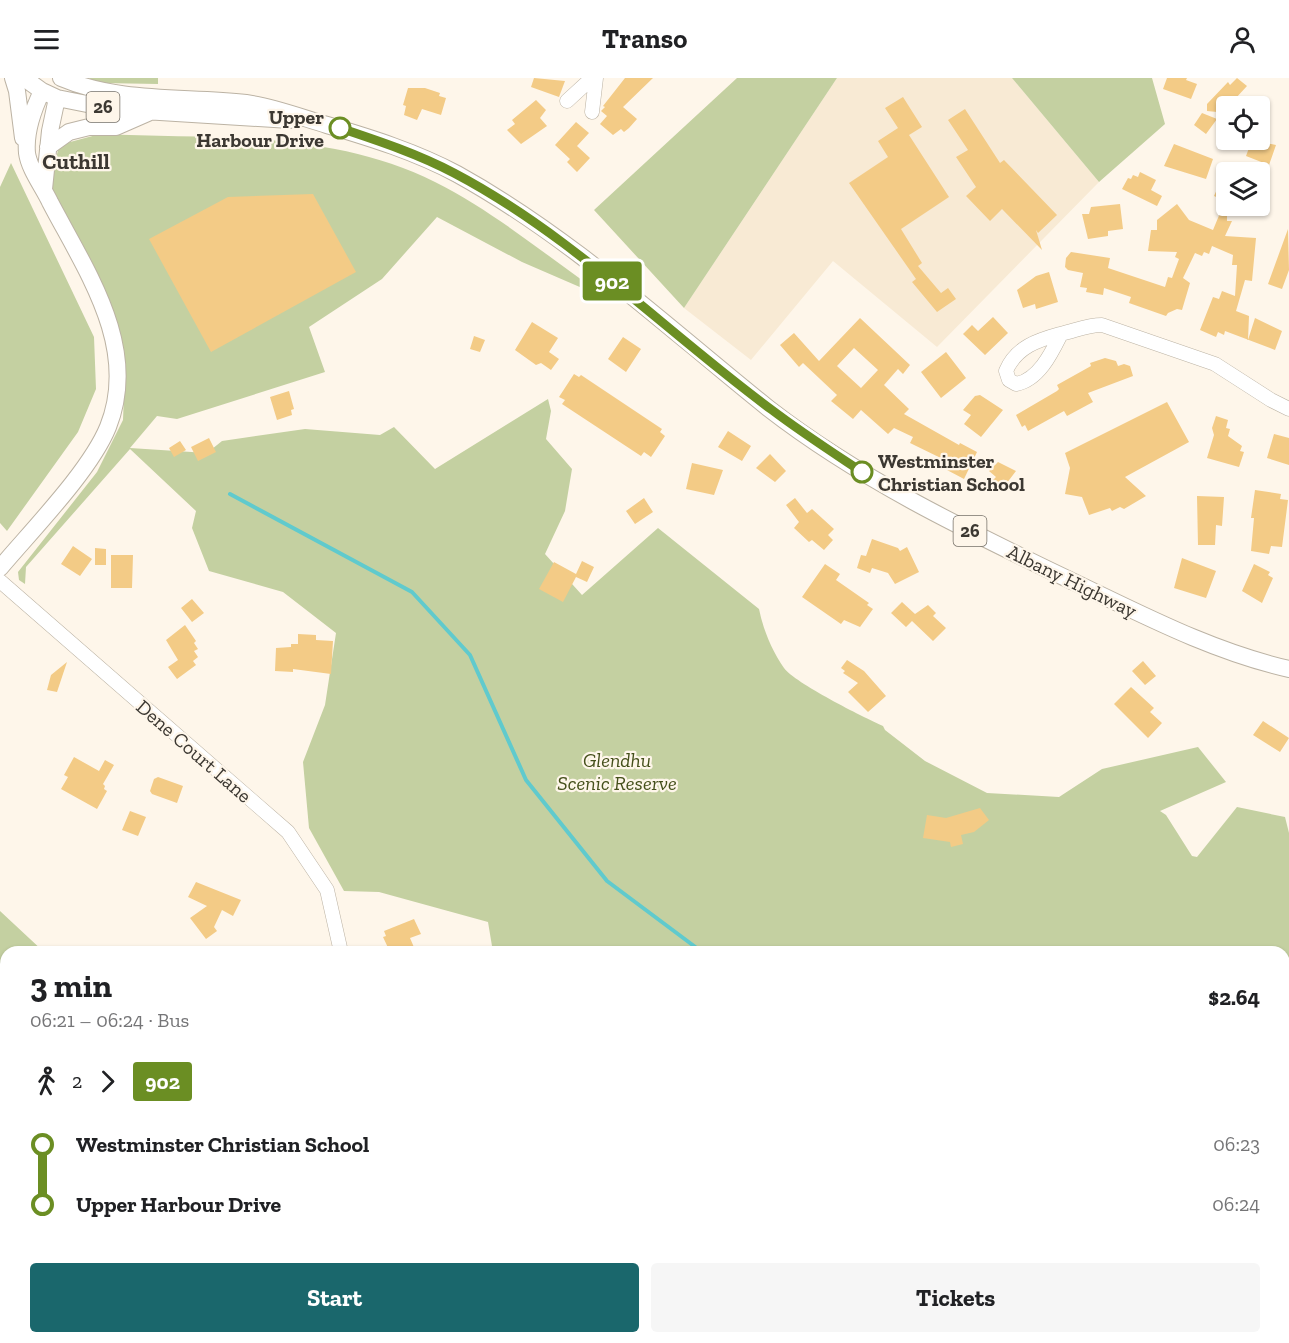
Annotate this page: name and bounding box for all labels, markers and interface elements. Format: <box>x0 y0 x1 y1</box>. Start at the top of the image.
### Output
icon: menu <box>30 23 63 56</box>
text: Transo <box>602 23 687 55</box>
icon: person <box>1226 23 1259 56</box>
road number: 26 <box>86 92 120 122</box>
map controls <box>1216 96 1270 216</box>
button: locate <box>1216 96 1270 150</box>
place label: Upper Harbour Drive <box>196 105 324 152</box>
marker: Upper Harbour Drive <box>329 117 351 139</box>
district label: Cuthill <box>42 148 110 175</box>
button: layers <box>1216 162 1270 216</box>
line badge: 902 <box>578 262 646 300</box>
text: 902 <box>595 269 629 294</box>
place label: Westminster Christian School <box>878 449 1025 496</box>
marker: Westminster Christian School <box>851 461 873 483</box>
road number: 26 <box>954 516 986 546</box>
street label: Albany Highway <box>1003 539 1141 623</box>
street label: Dene Court Lane <box>131 694 257 808</box>
park label: Glendhu Scenic Reserve <box>557 748 677 795</box>
text: 3 min <box>30 966 112 1005</box>
text: $2.64 <box>1208 984 1260 1011</box>
text: 06:21 – 06:24 · Bus <box>30 1008 189 1032</box>
icon: walk <box>30 1065 63 1098</box>
icon: forward <box>91 1065 124 1098</box>
text: 2 <box>72 1069 82 1093</box>
text: 902 <box>145 1069 180 1094</box>
text: Westminster Christian School <box>76 1131 369 1158</box>
text: 06:23 <box>1213 1132 1260 1156</box>
text: Upper Harbour Drive <box>76 1191 281 1218</box>
text: 06:24 <box>1212 1192 1260 1216</box>
button: Start <box>30 1263 639 1332</box>
button: Tickets <box>651 1263 1260 1332</box>

